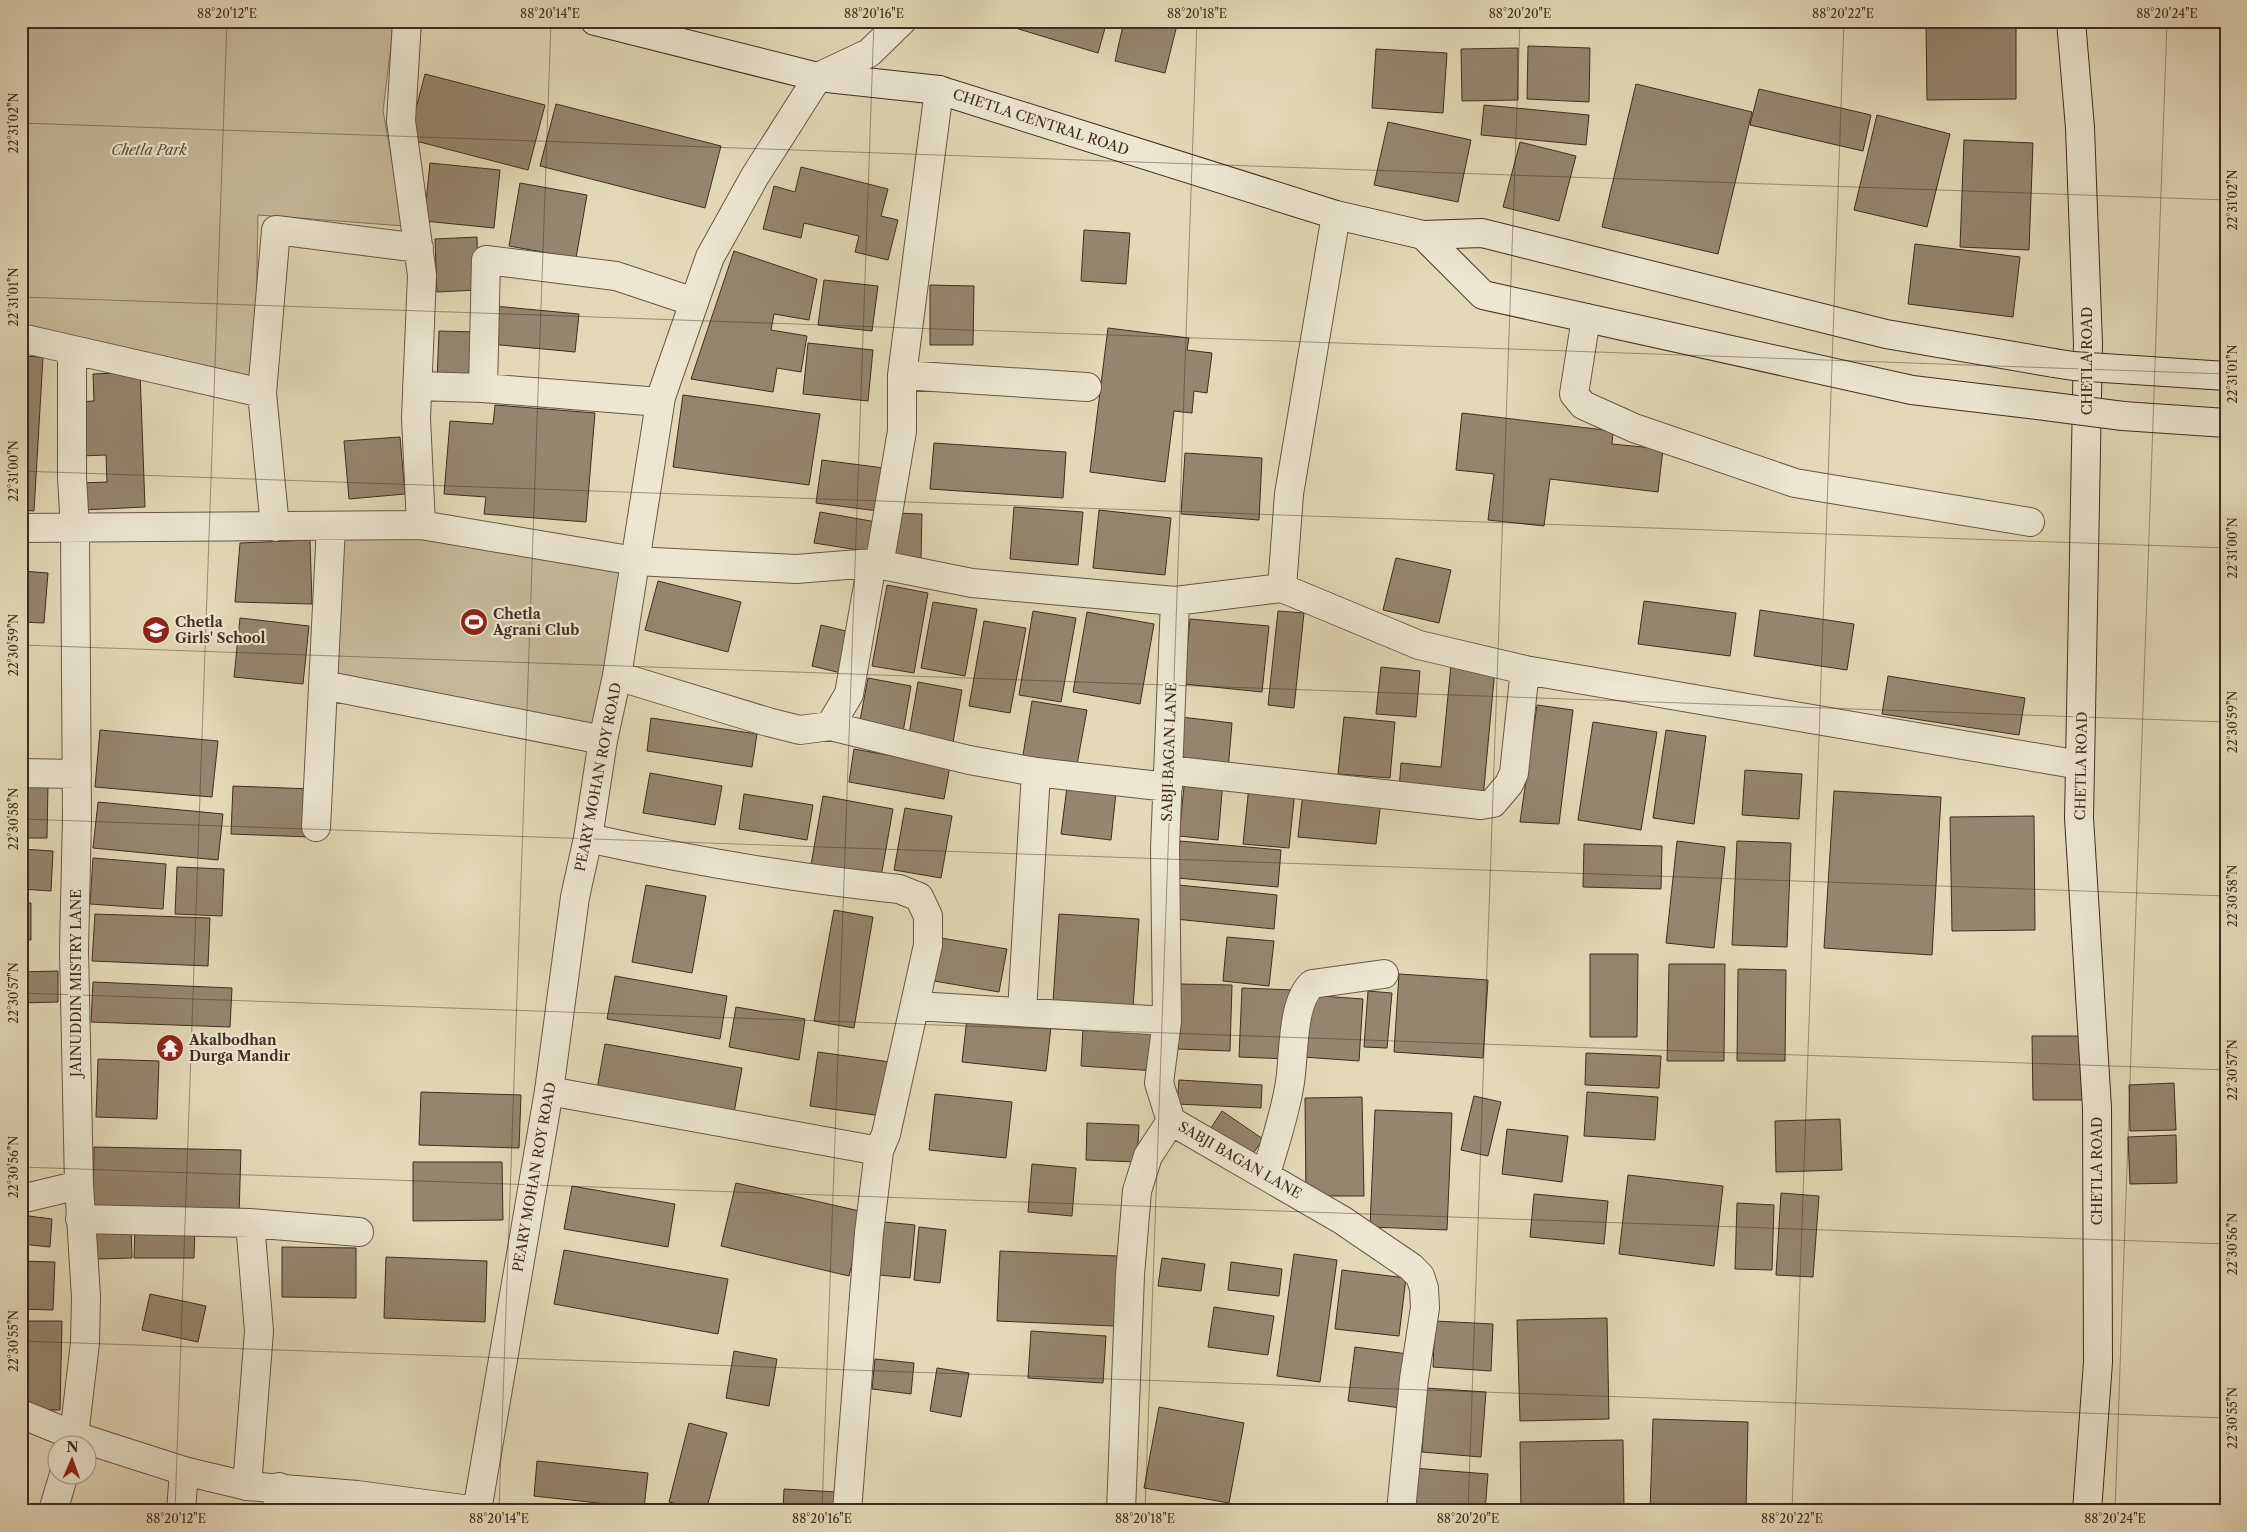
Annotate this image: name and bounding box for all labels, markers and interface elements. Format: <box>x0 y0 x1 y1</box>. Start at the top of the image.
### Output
text: 88°20'12"E <box>197 6 257 21</box>
text: 88°20'14"E <box>520 6 580 21</box>
text: 88°20'16"E <box>844 6 904 21</box>
text: 88°20'18"E <box>1167 6 1227 21</box>
text: 88°20'20"E <box>1489 6 1551 21</box>
text: 88°20'22"E <box>1812 6 1874 21</box>
text: 88°20'24"E <box>2136 6 2198 21</box>
street label: CHETLA CENTRAL ROAD <box>951 85 1131 159</box>
text: 22°31'02"N <box>6 93 21 153</box>
park label: Chetla Park <box>111 141 188 159</box>
text: 22°31'02"N <box>2225 170 2240 230</box>
text: 22°31'01"N <box>6 268 21 326</box>
street label: CHETLA ROAD <box>2078 307 2096 415</box>
text: 22°31'01"N <box>2225 345 2240 403</box>
text: 22°31'00"N <box>6 440 21 502</box>
text: 22°31'00"N <box>2225 517 2240 579</box>
place label: Chetla Agrani Club <box>492 605 579 639</box>
sports icon: Chetla Agrani Club <box>459 607 489 637</box>
place label: Chetla Girls' School <box>175 613 266 647</box>
text: 22°30'59"N <box>6 614 21 676</box>
school or university icon: Chetla Girls' School <box>141 615 171 645</box>
street label: PEARY MOHAN ROY ROAD <box>571 681 625 873</box>
street label: SABJI BAGAN LANE <box>1158 682 1180 822</box>
text: 22°30'59"N <box>2225 691 2240 753</box>
street label: CHETLA ROAD <box>2071 712 2091 820</box>
text: 22°30'58"N <box>6 788 21 850</box>
text: 22°30'58"N <box>2225 865 2240 927</box>
street label: JAINUDDIN MISTRY LANE <box>67 889 85 1079</box>
text: 22°30'57"N <box>6 962 21 1024</box>
place label: Akalbodhan Durga Mandir <box>188 1031 290 1065</box>
temple icon: Akalbodhan Durga Mandir <box>155 1033 185 1063</box>
text: 22°30'57"N <box>2225 1039 2240 1101</box>
street label: PEARY MOHAN ROY ROAD <box>508 1081 560 1273</box>
street label: SABJI BAGAN LANE <box>1175 1117 1305 1203</box>
street label: CHETLA ROAD <box>2088 1117 2106 1225</box>
text: 22°30'56"N <box>6 1136 21 1198</box>
text: 22°30'56"N <box>2225 1213 2240 1275</box>
text: 22°30'55"N <box>6 1310 21 1372</box>
text: 22°30'55"N <box>2225 1387 2240 1449</box>
north arrow <box>48 1434 98 1484</box>
text: N <box>66 1438 79 1456</box>
text: 88°20'12"E <box>146 1511 206 1526</box>
text: 88°20'14"E <box>469 1511 529 1526</box>
text: 88°20'16"E <box>792 1511 852 1526</box>
text: 88°20'18"E <box>1115 1511 1175 1526</box>
text: 88°20'20"E <box>1437 1511 1499 1526</box>
text: 88°20'22"E <box>1761 1511 1823 1526</box>
text: 88°20'24"E <box>2084 1511 2146 1526</box>

